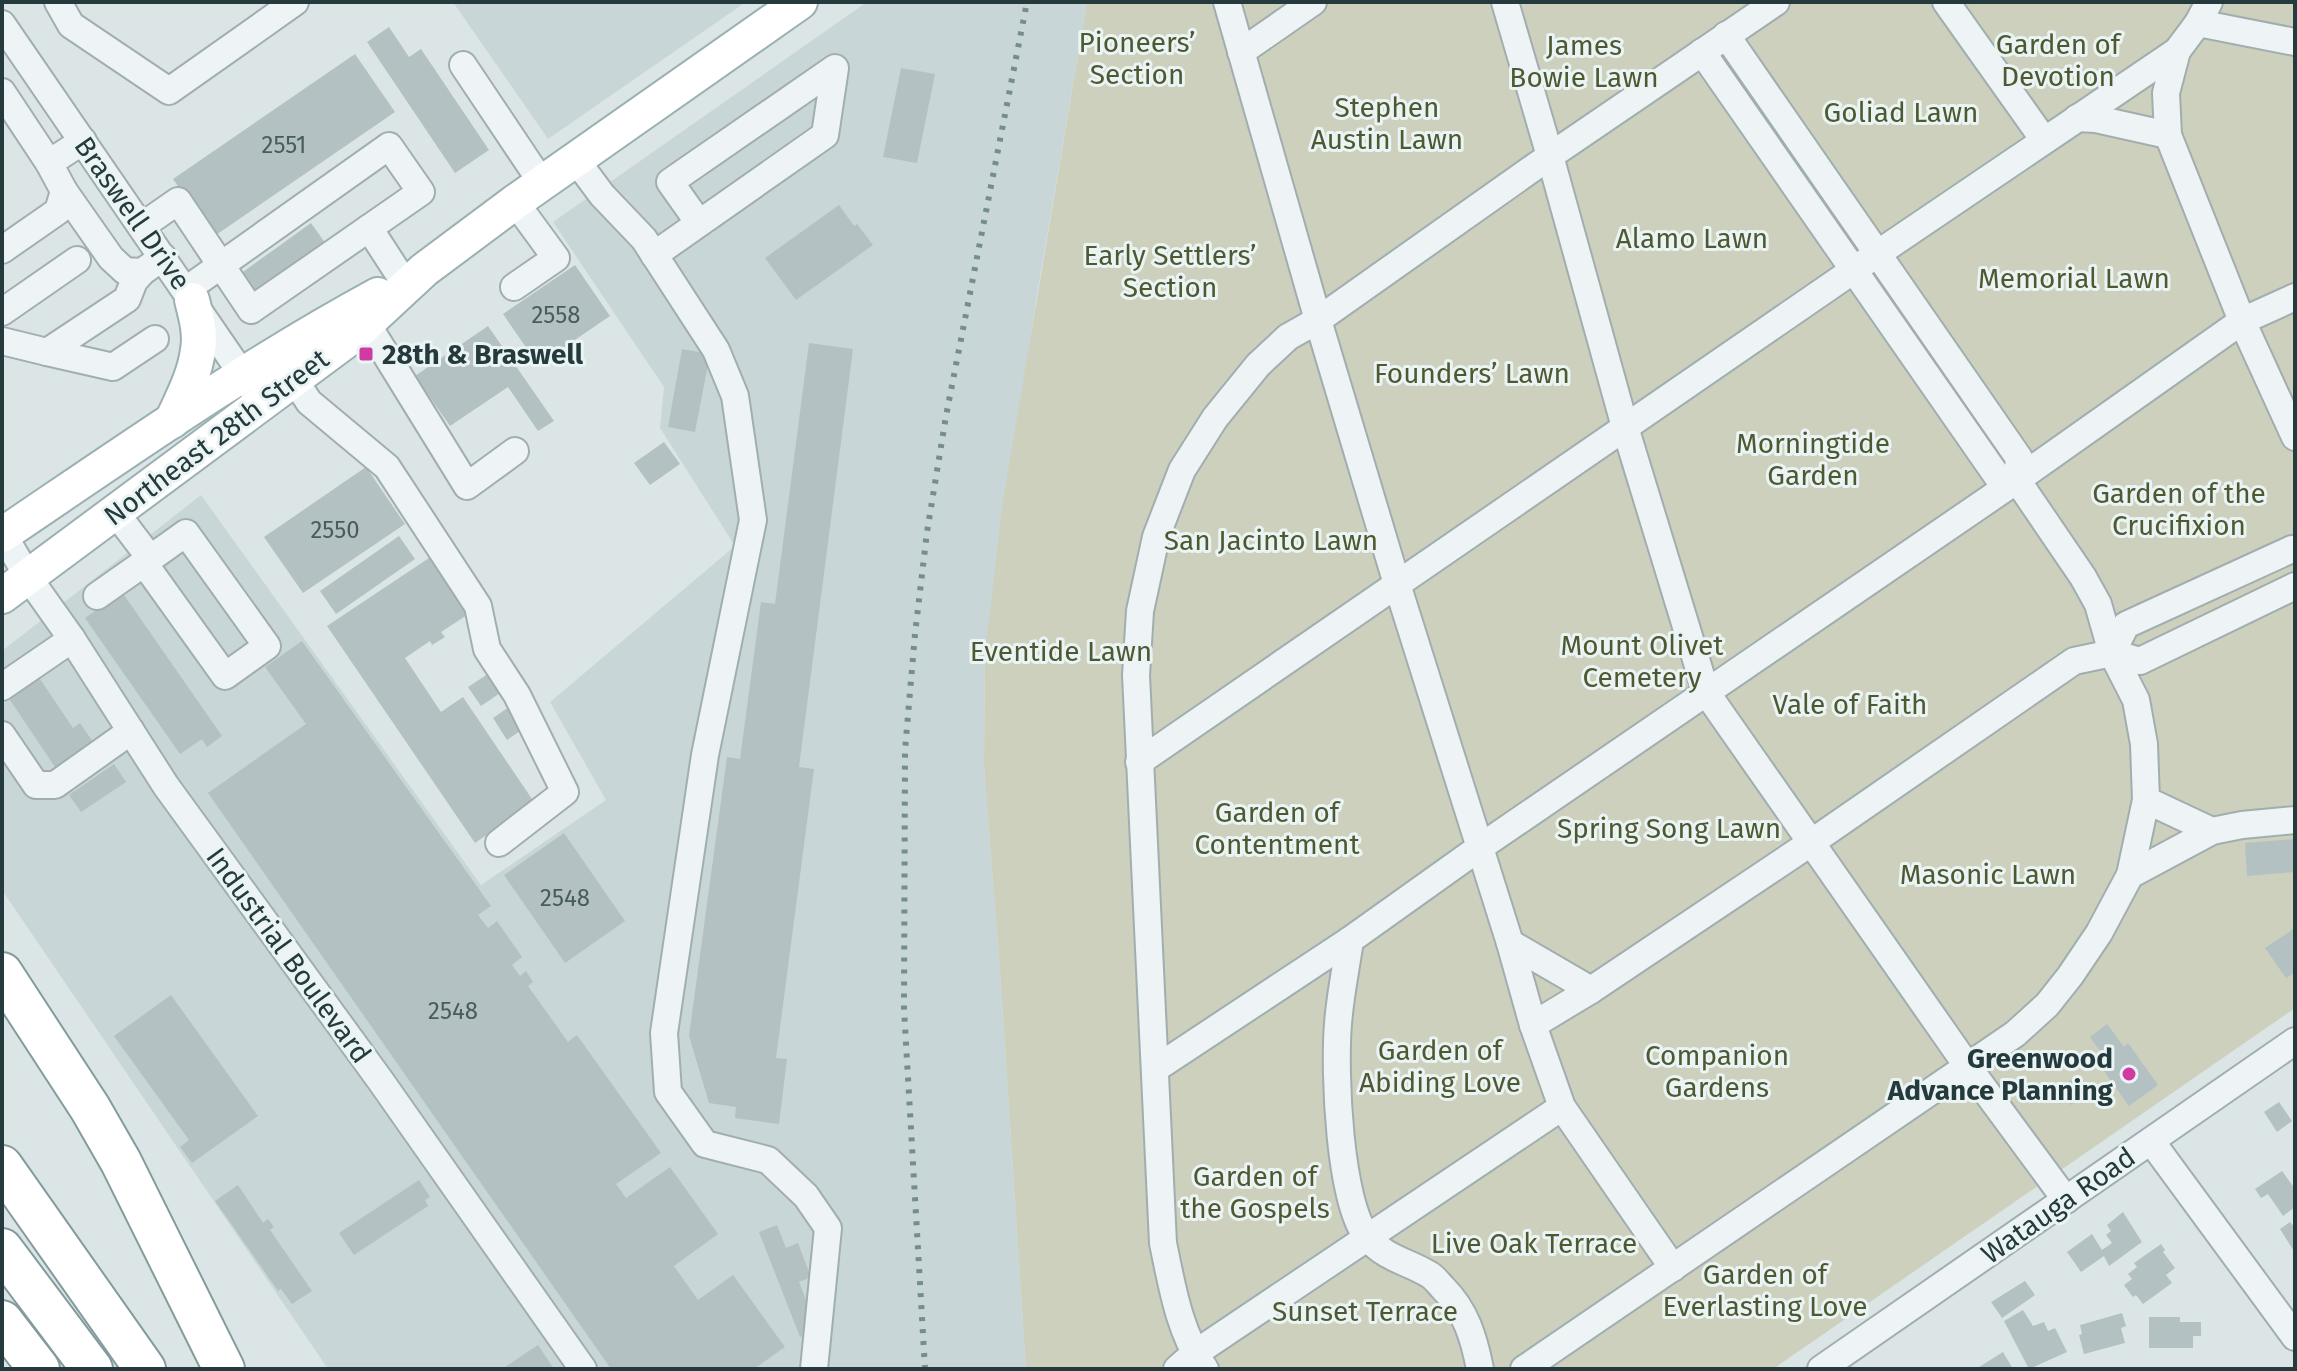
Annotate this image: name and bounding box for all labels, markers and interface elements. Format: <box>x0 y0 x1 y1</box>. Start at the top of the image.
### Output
park label: Pioneers’ Section <box>1079 26 1195 91</box>
park label: Garden of Devotion <box>1996 28 2123 93</box>
park label: James Bowie Lawn <box>1509 29 1659 94</box>
park label: Stephen Austin Lawn <box>1311 91 1463 156</box>
park label: Goliad Lawn <box>1824 96 1978 129</box>
street label: Braswell Drive <box>68 130 198 296</box>
house number: 2551 <box>262 131 306 159</box>
park label: Alamo Lawn <box>1616 222 1768 255</box>
park label: Early Settlers’ Section <box>1083 239 1257 304</box>
park label: Memorial Lawn <box>1978 262 2170 295</box>
house number: 2558 <box>531 301 581 329</box>
place label: 28th & Braswell <box>382 338 584 371</box>
street label: Northeast 28th Street <box>98 342 336 533</box>
marker: 28th & Braswell <box>357 345 375 363</box>
park label: Founders’ Lawn <box>1374 357 1570 390</box>
park label: Morningtide Garden <box>1736 427 1890 492</box>
park label: Garden of the Crucifixion <box>2092 477 2266 542</box>
house number: 2550 <box>310 516 360 544</box>
park label: San Jacinto Lawn <box>1164 524 1378 557</box>
park label: Mount Olivet Cemetery <box>1561 629 1724 694</box>
park label: Eventide Lawn <box>970 635 1152 668</box>
park label: Vale of Faith <box>1772 688 1928 721</box>
park label: Garden of Contentment <box>1194 796 1360 861</box>
park label: Spring Song Lawn <box>1557 812 1781 845</box>
street label: Industrial Boulevard <box>199 841 378 1069</box>
park label: Masonic Lawn <box>1900 858 2076 891</box>
house number: 2548 <box>540 884 590 912</box>
house number: 2548 <box>428 997 478 1025</box>
park label: Garden of Abiding Love <box>1359 1034 1521 1099</box>
park label: Companion Gardens <box>1645 1039 1789 1104</box>
place label: Greenwood Advance Planning <box>1887 1042 2114 1107</box>
marker: Greenwood Advance Planning <box>2120 1065 2138 1083</box>
street label: Watauga Road <box>1975 1140 2142 1271</box>
park label: Garden of the Gospels <box>1180 1160 1330 1225</box>
park label: Live Oak Terrace <box>1431 1227 1637 1260</box>
park label: Garden of Everlasting Love <box>1662 1258 1868 1323</box>
park label: Sunset Terrace <box>1272 1295 1458 1328</box>

